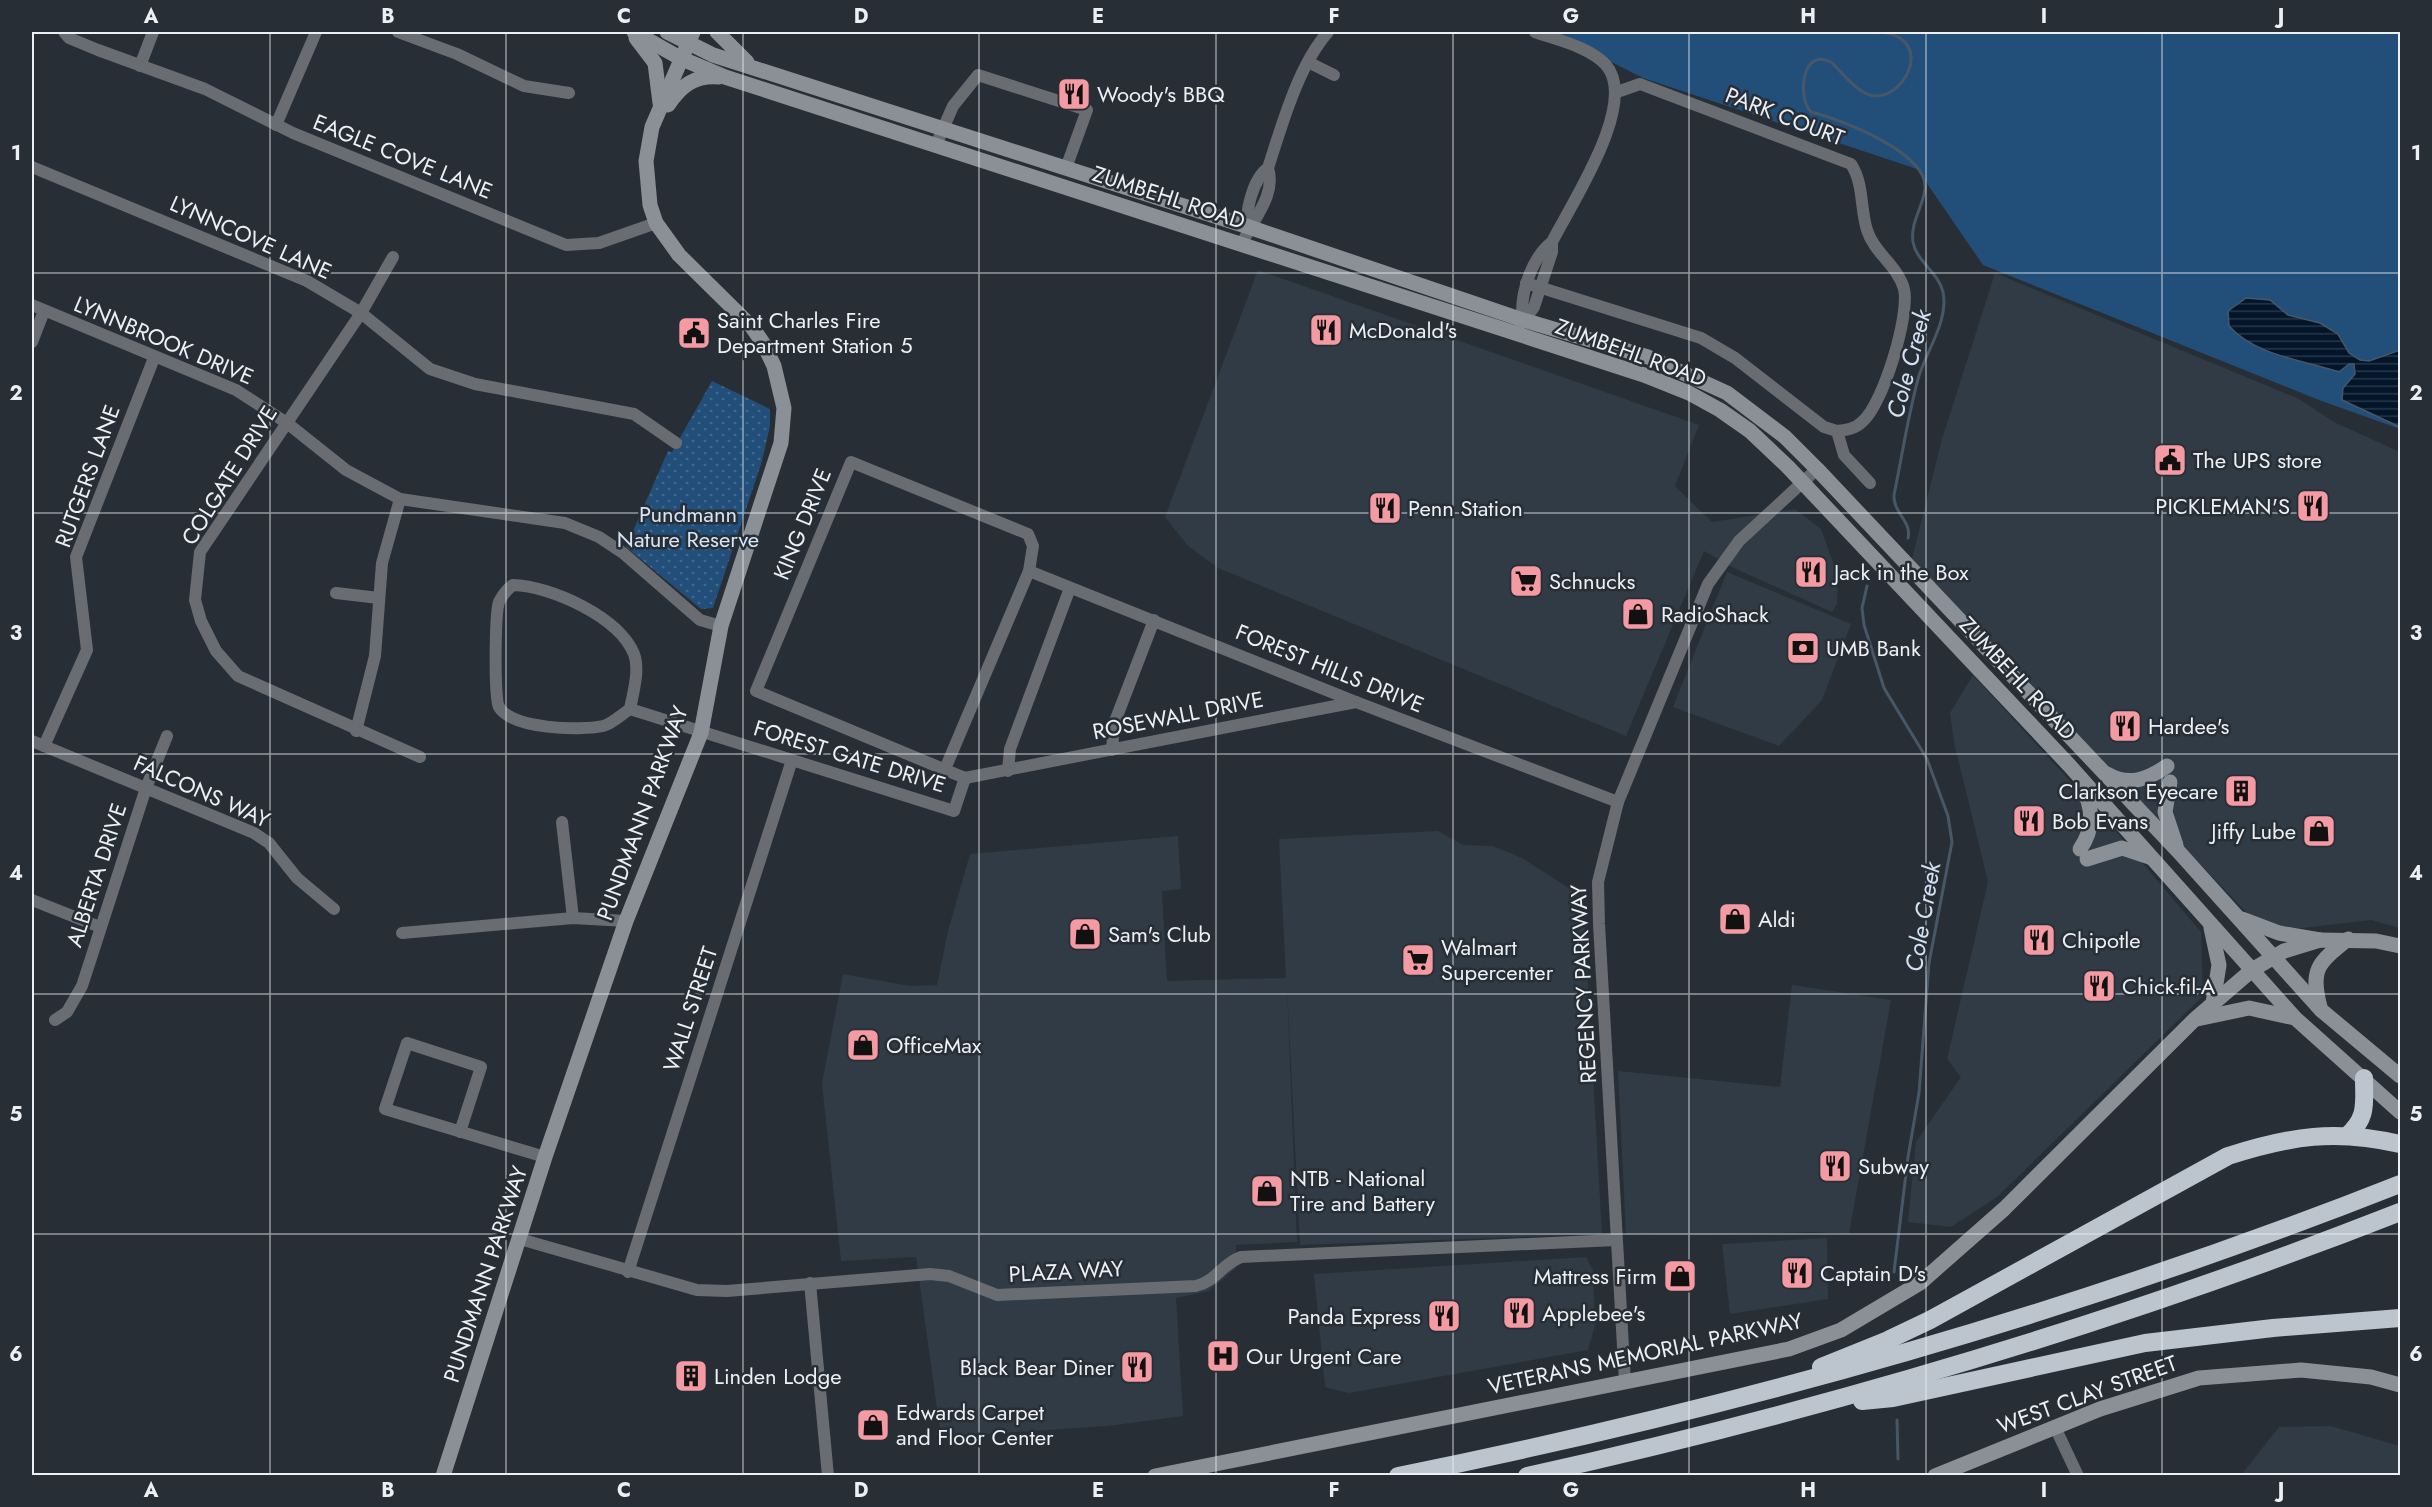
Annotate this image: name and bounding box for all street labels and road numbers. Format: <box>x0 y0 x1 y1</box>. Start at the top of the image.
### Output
street label: PARK COURT <box>1721 79 1850 154</box>
street label: EAGLE COVE LANE <box>309 105 497 207</box>
street label: ZUMBEHL ROAD <box>1089 157 1249 237</box>
street label: LYNNCOVE LANE <box>165 187 337 287</box>
street label: LYNNBROOK DRIVE <box>69 288 259 392</box>
street label: ZUMBEHL ROAD <box>1551 310 1711 394</box>
street label: COLGATE DRIVE <box>173 399 285 551</box>
street label: RUTGERS LANE <box>46 400 128 552</box>
street label: KING DRIVE <box>765 463 839 585</box>
street label: ZUMBEHL ROAD <box>1952 609 2084 747</box>
street label: FOREST HILLS DRIVE <box>1231 616 1429 720</box>
street label: ROSEWALL DRIVE <box>1090 683 1266 747</box>
street label: PUNDMANN PARKWAY <box>588 701 696 925</box>
street label: FOREST GATE DRIVE <box>750 712 950 800</box>
street label: FALCONS WAY <box>129 747 276 836</box>
street label: ALBERTA DRIVE <box>58 799 134 951</box>
street label: REGENCY PARKWAY <box>1562 883 1604 1084</box>
street label: WALL STREET <box>655 942 725 1076</box>
street label: PUNDMANN PARKWAY <box>435 1161 535 1387</box>
street label: PLAZA WAY <box>1008 1252 1125 1290</box>
street label: VETERANS MEMORIAL PARKWAY <box>1485 1304 1806 1402</box>
street label: WEST CLAY STREET <box>1993 1346 2182 1441</box>

